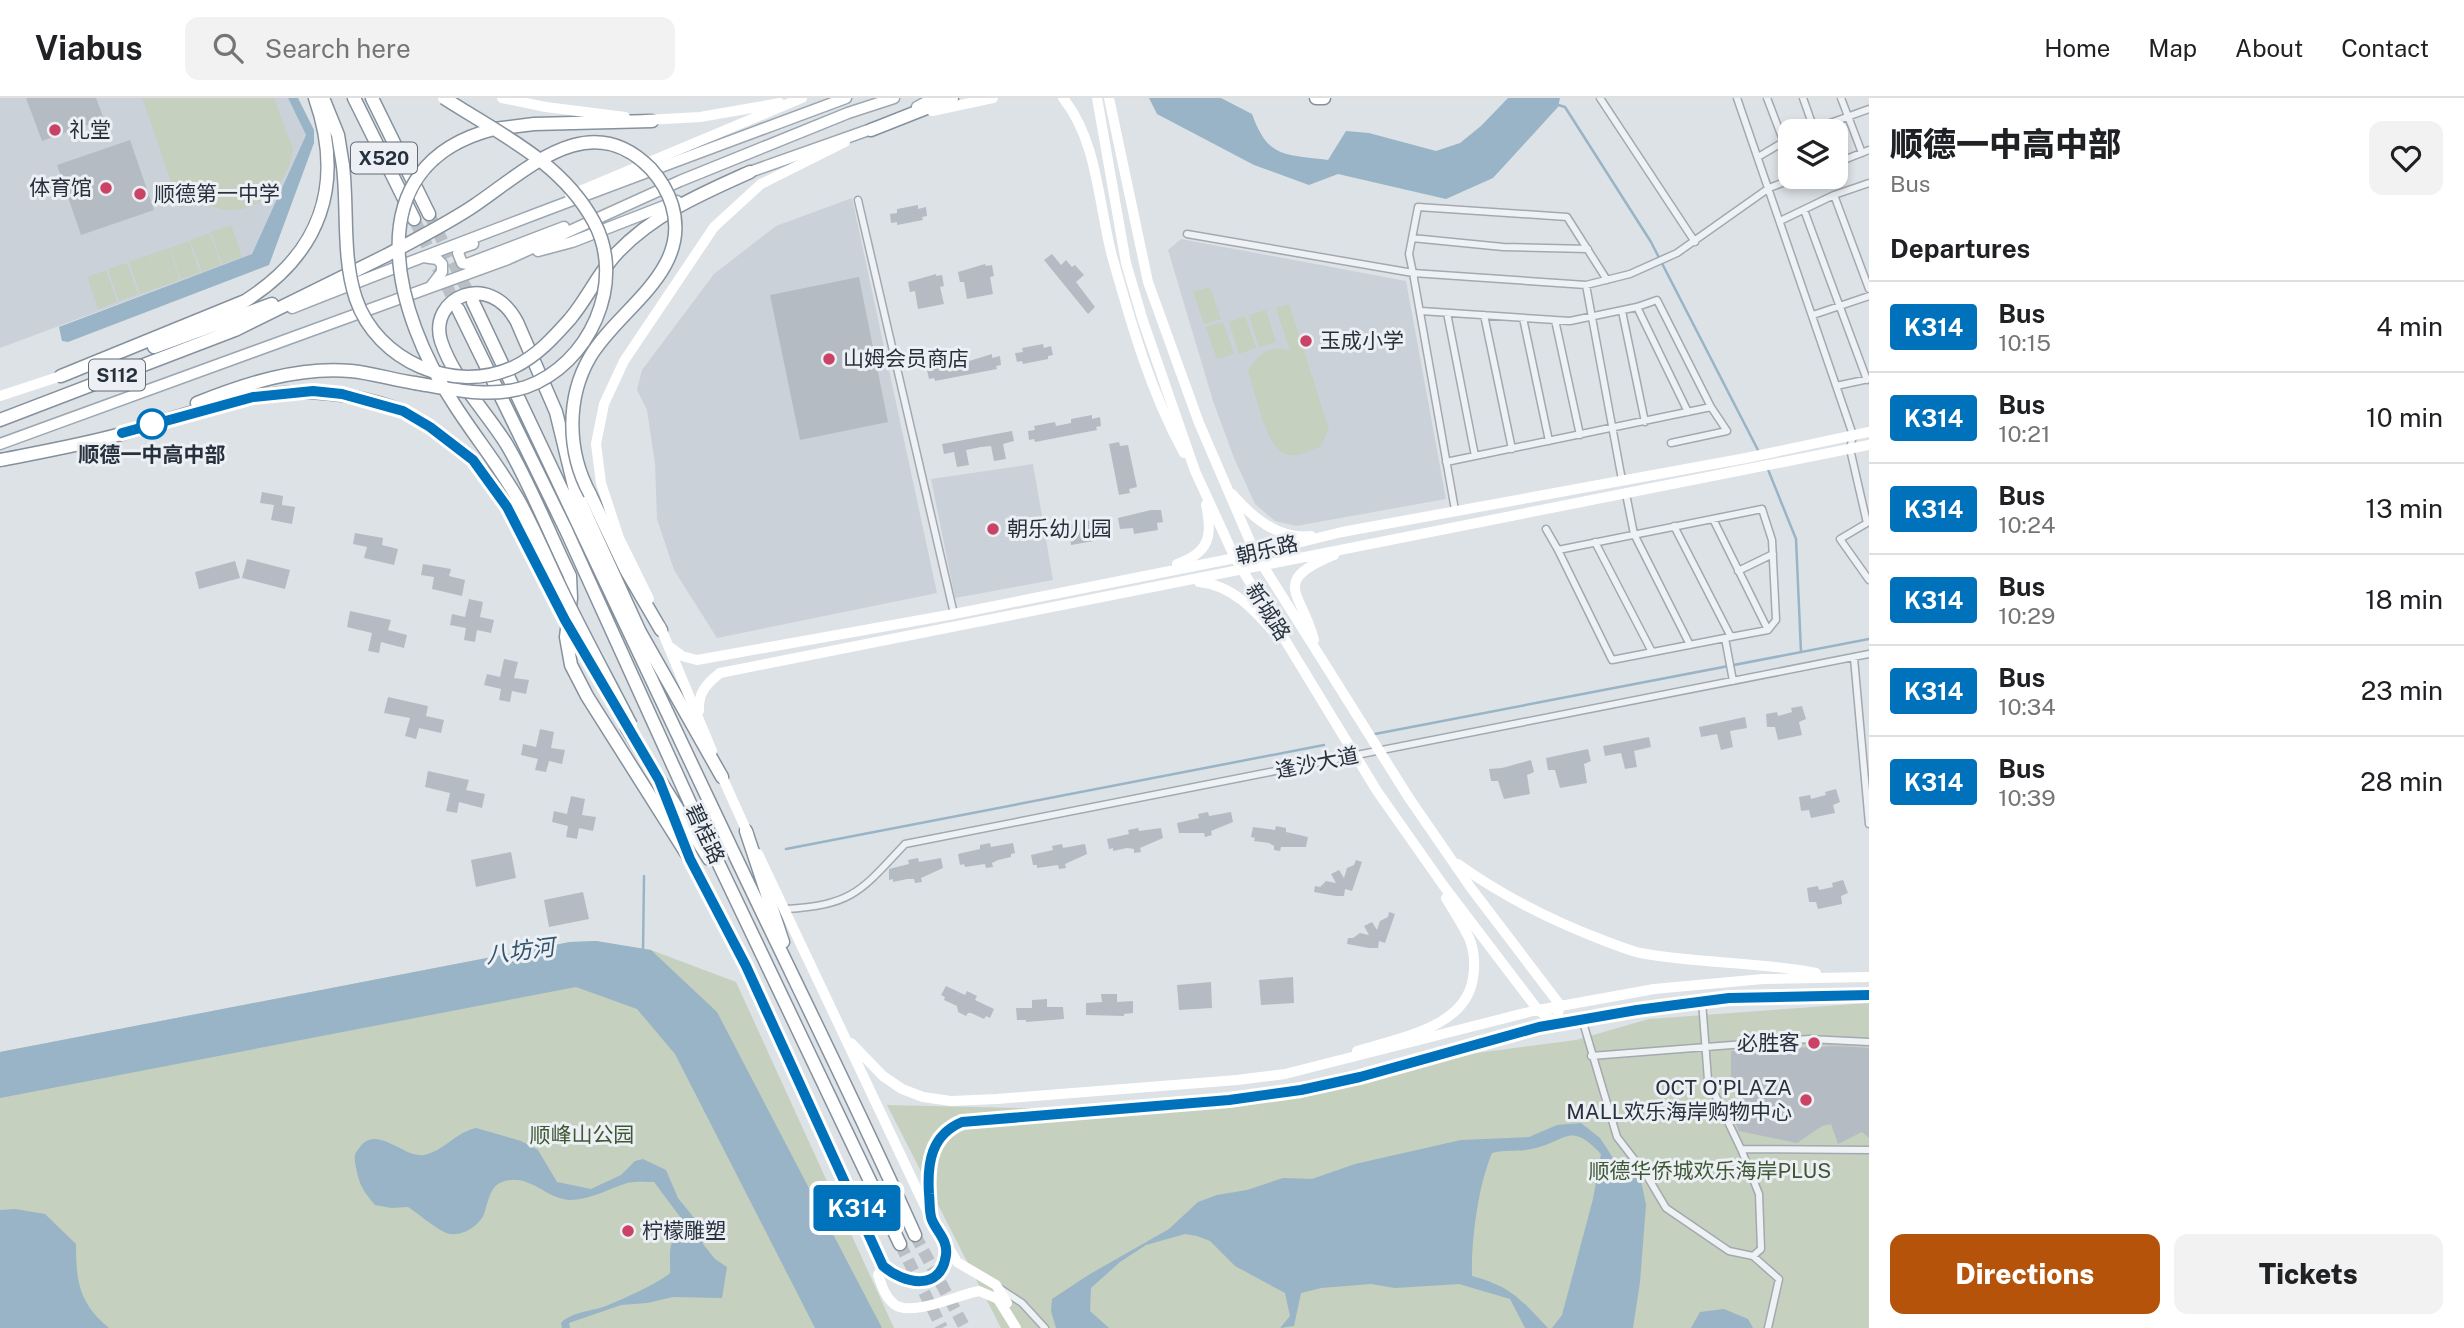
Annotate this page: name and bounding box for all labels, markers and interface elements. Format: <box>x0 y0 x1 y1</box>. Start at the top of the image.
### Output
search box <box>185 17 675 80</box>
text: Viabus <box>35 29 143 67</box>
icon: search <box>209 29 247 67</box>
text: Search here <box>265 33 411 64</box>
text: Home <box>2044 34 2110 62</box>
text: Map <box>2148 34 2197 62</box>
text: About <box>2235 34 2303 62</box>
text: Contact <box>2341 34 2429 62</box>
place label: 礼堂 <box>69 117 111 142</box>
map controls <box>1778 119 1848 189</box>
button: layers <box>1778 119 1848 189</box>
button: heart <box>2369 121 2443 195</box>
marker: 礼堂 <box>47 122 63 138</box>
text: 顺德一中高中部 <box>1890 125 2121 163</box>
road number: X520 <box>351 142 417 174</box>
text: Bus <box>1890 170 1930 197</box>
place label: 体育馆 <box>29 175 92 200</box>
marker: 体育馆 <box>98 180 114 196</box>
place label: 顺德第一中学 <box>154 181 280 206</box>
marker: 顺德第一中学 <box>132 186 148 202</box>
text: Departures <box>1890 233 2030 264</box>
text: Bus <box>1998 298 2045 329</box>
text: 4 min <box>2376 311 2443 342</box>
text: K314 <box>1904 313 1963 341</box>
place label: 玉成小学 <box>1320 328 1404 353</box>
text: 10:15 <box>1998 329 2051 356</box>
marker: 玉成小学 <box>1298 333 1314 349</box>
place label: 山姆会员商店 <box>843 346 969 371</box>
marker: 山姆会员商店 <box>821 351 837 367</box>
road number: S112 <box>89 360 145 390</box>
text: Bus <box>1998 389 2045 420</box>
text: 10 min <box>2366 402 2443 433</box>
text: K314 <box>1904 404 1963 432</box>
marker: 顺德一中高中部 <box>137 409 167 439</box>
text: 10:21 <box>1998 420 2050 447</box>
place label: 顺德一中高中部 <box>79 442 226 467</box>
text: Bus <box>1998 480 2045 511</box>
text: 13 min <box>2366 493 2443 524</box>
text: K314 <box>1904 495 1963 523</box>
text: 10:24 <box>1998 511 2055 538</box>
place label: 朝乐幼儿园 <box>1007 516 1112 541</box>
marker: 朝乐幼儿园 <box>985 521 1001 537</box>
street label: 朝乐路 <box>1233 530 1300 569</box>
text: Bus <box>1998 571 2045 602</box>
street label: 新城路 <box>1241 578 1296 645</box>
text: 18 min <box>2365 584 2443 615</box>
text: K314 <box>1904 586 1963 614</box>
text: 10:29 <box>1998 602 2055 629</box>
text: Bus <box>1998 662 2045 693</box>
text: 23 min <box>2361 675 2443 706</box>
text: K314 <box>1904 677 1963 705</box>
text: 10:34 <box>1998 693 2056 720</box>
street label: 逢沙大道 <box>1273 742 1361 783</box>
text: Bus <box>1998 753 2045 784</box>
text: 28 min <box>2360 766 2443 797</box>
text: K314 <box>1904 768 1963 796</box>
text: 10:39 <box>1998 784 2056 811</box>
street label: 碧桂路 <box>681 800 730 868</box>
water label: 八坊河 <box>484 932 560 968</box>
place label: 必胜客 <box>1737 1030 1800 1055</box>
marker: 必胜客 <box>1806 1035 1822 1051</box>
place label: OCT O'PLAZA MALL欢乐海岸购物中心 <box>1566 1075 1792 1124</box>
marker: OCT O'PLAZA MALL欢乐海岸购物中心 <box>1798 1092 1814 1108</box>
park label: 顺峰山公园 <box>530 1122 635 1147</box>
park label: 顺德华侨城欢乐海岸PLUS <box>1589 1158 1831 1183</box>
line badge: K314 <box>808 1185 906 1231</box>
text: K314 <box>827 1194 887 1222</box>
place label: 柠檬雕塑 <box>642 1218 726 1243</box>
marker: 柠檬雕塑 <box>620 1223 636 1239</box>
button: Directions <box>1890 1234 2160 1314</box>
button: Tickets <box>2174 1234 2443 1314</box>

